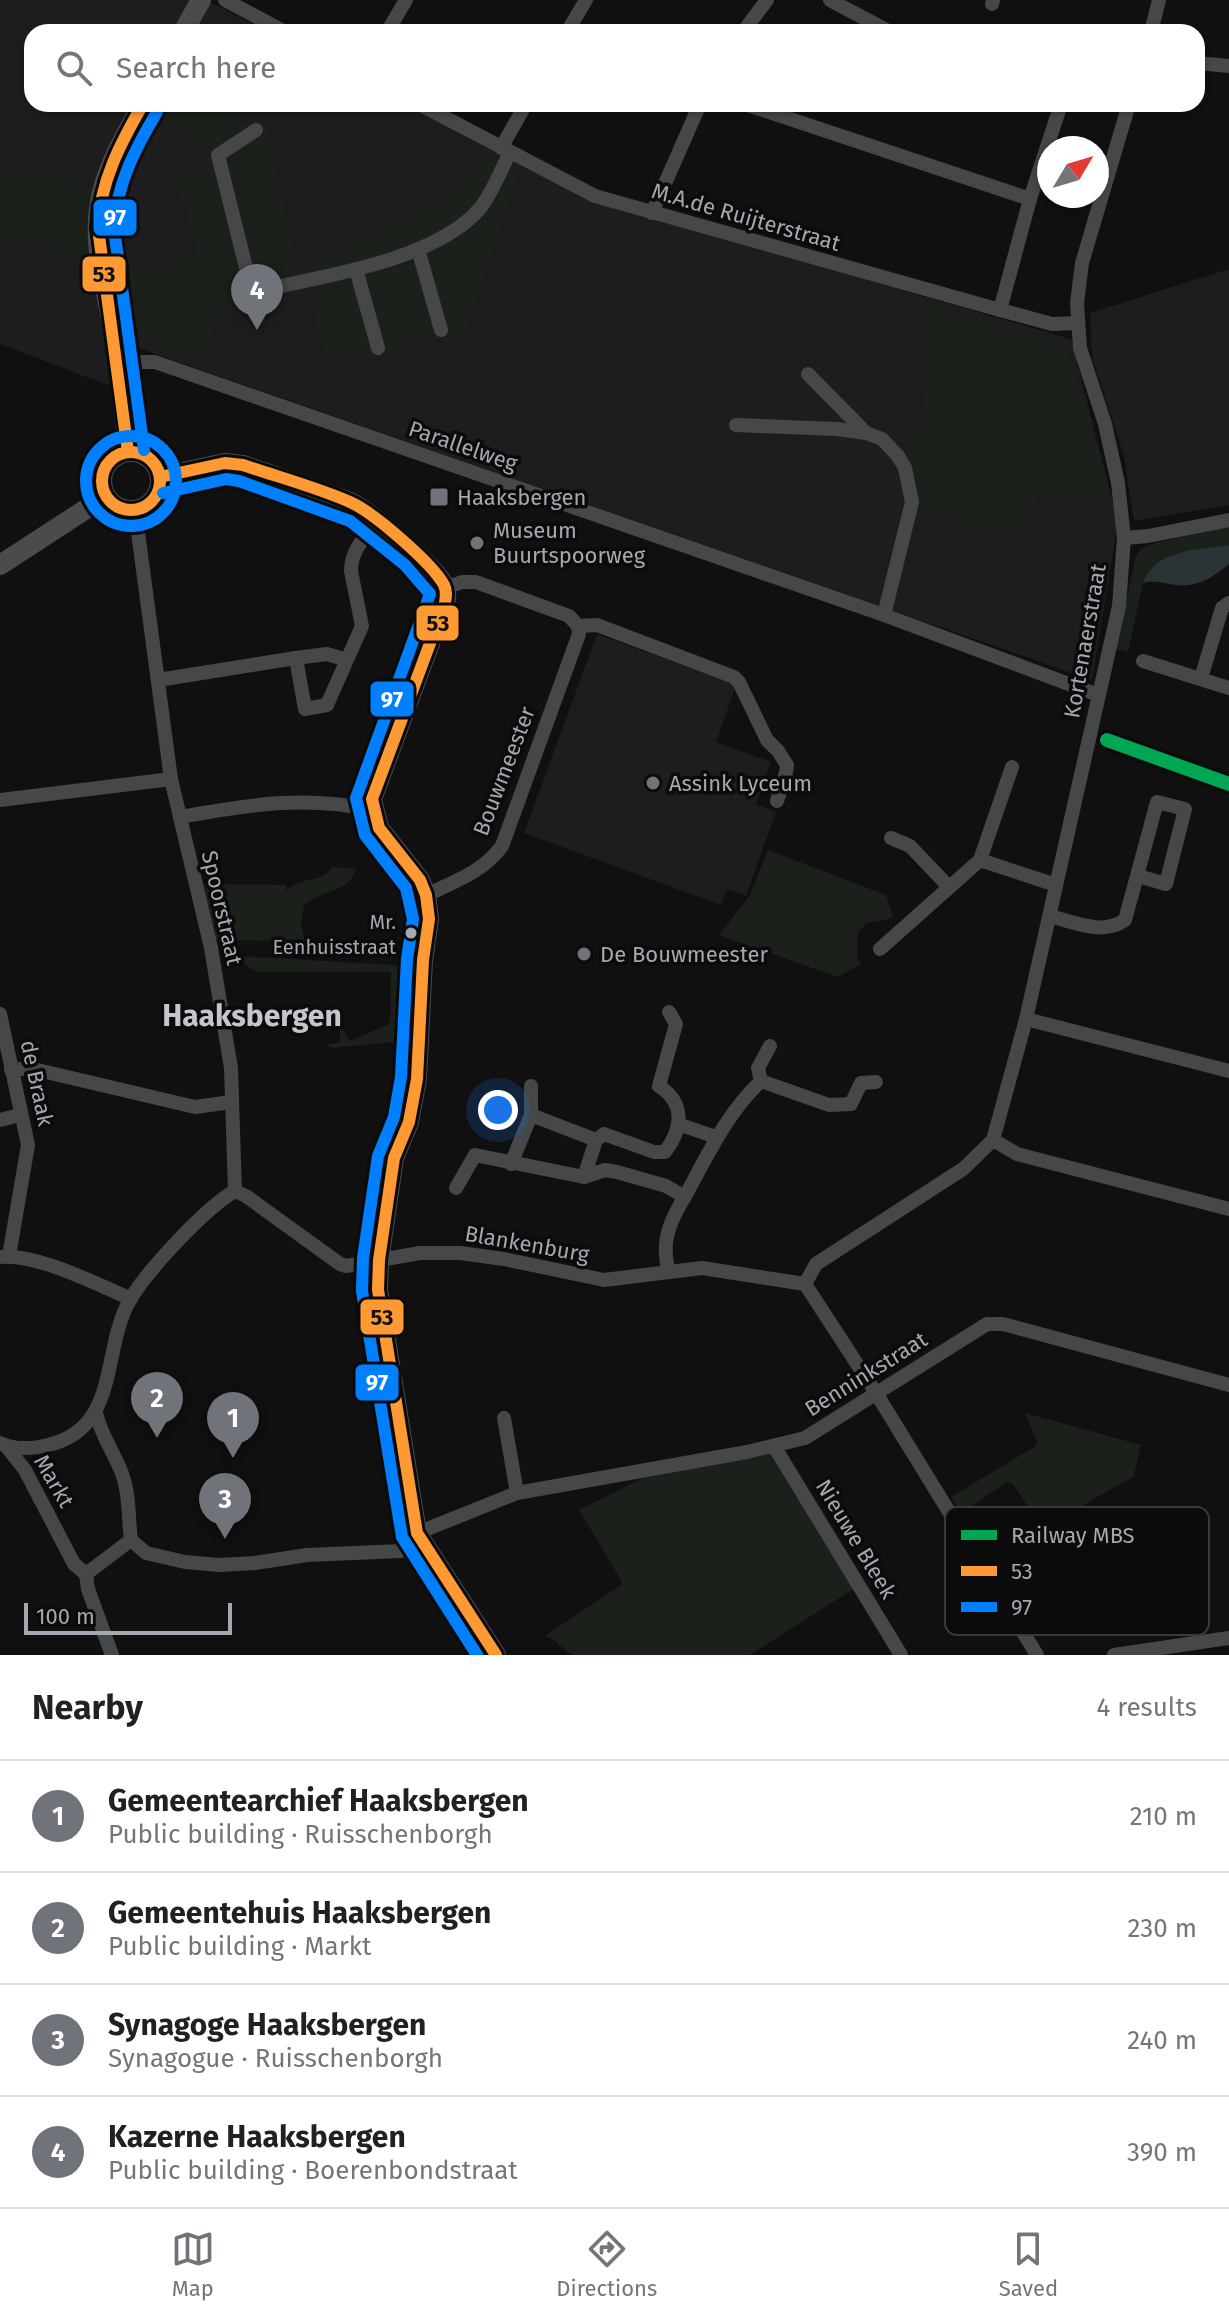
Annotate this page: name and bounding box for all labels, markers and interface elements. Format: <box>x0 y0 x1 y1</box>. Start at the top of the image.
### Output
search box <box>24 24 1205 112</box>
icon: search <box>52 46 96 90</box>
text: Search here <box>116 50 276 86</box>
north arrow <box>1037 136 1109 208</box>
street label: M.A.de Ruijterstraat <box>648 177 844 257</box>
line badge: 97 <box>92 198 138 237</box>
text: 97 <box>104 204 126 231</box>
line badge: 53 <box>81 255 127 293</box>
text: 53 <box>92 261 116 288</box>
pin: 4 <box>231 264 283 330</box>
street label: Parallelweg <box>405 415 522 477</box>
place label: Haaksbergen <box>457 484 586 511</box>
marker: Haaksbergen <box>428 486 450 508</box>
place label: Museum Buurtspoorweg <box>493 517 646 569</box>
marker: Museum Buurtspoorweg <box>468 534 486 552</box>
street label: Kortenaerstraat <box>1058 562 1112 720</box>
line badge: 53 <box>415 604 460 642</box>
text: 53 <box>426 610 450 637</box>
line badge: 97 <box>369 680 415 718</box>
text: 97 <box>381 686 403 713</box>
street label: Bouwmeester <box>467 702 541 839</box>
place label: Assink Lyceum <box>669 770 812 797</box>
marker: Assink Lyceum <box>644 774 662 792</box>
street label: Spoorstraat <box>196 848 248 968</box>
place label: Mr. Eenhuisstraat <box>272 910 397 959</box>
marker: Mr. Eenhuisstraat <box>403 925 419 941</box>
place label: De Bouwmeester <box>600 941 769 968</box>
marker: De Bouwmeester <box>575 945 593 963</box>
district label: Haaksbergen <box>162 998 342 1034</box>
street label: de Braak <box>15 1038 59 1129</box>
your location <box>478 1090 518 1130</box>
street label: Blankenburg <box>463 1220 592 1268</box>
line badge: 53 <box>359 1298 405 1336</box>
text: 53 <box>370 1304 394 1331</box>
street label: Benninkstraat <box>800 1326 932 1422</box>
line badge: 97 <box>354 1363 400 1402</box>
text: 97 <box>366 1369 388 1396</box>
pin: 2 <box>131 1372 183 1438</box>
pin: 1 <box>207 1392 259 1458</box>
street label: Markt <box>28 1450 80 1512</box>
pin: 3 <box>199 1473 251 1539</box>
street label: Nieuwe Bleek <box>810 1474 903 1604</box>
legend <box>945 1507 1209 1635</box>
text: Railway MBS <box>1011 1522 1135 1549</box>
text: 53 <box>1011 1558 1033 1585</box>
text: 97 <box>1011 1594 1032 1621</box>
scale bar <box>24 1599 232 1635</box>
text: 100 m <box>36 1603 95 1630</box>
text: Nearby <box>32 1687 143 1728</box>
text: 4 results <box>1096 1692 1197 1723</box>
text: Gemeentearchief Haaksbergen <box>108 1783 529 1819</box>
text: 1 <box>52 1801 64 1832</box>
text: 210 m <box>1130 1801 1197 1832</box>
text: Public building · Ruisschenborgh <box>108 1819 493 1850</box>
text: Gemeentehuis Haaksbergen <box>108 1895 491 1931</box>
text: 2 <box>51 1913 65 1944</box>
text: 230 m <box>1128 1913 1197 1944</box>
text: Public building · Markt <box>108 1931 371 1962</box>
text: Synagoge Haaksbergen <box>108 2007 426 2043</box>
text: 3 <box>51 2025 65 2056</box>
text: 240 m <box>1127 2025 1197 2056</box>
text: Synagogue · Ruisschenborgh <box>108 2043 443 2074</box>
text: Kazerne Haaksbergen <box>108 2119 406 2155</box>
text: 4 <box>51 2137 65 2168</box>
text: 390 m <box>1127 2137 1197 2168</box>
text: Public building · Boerenbondstraat <box>108 2155 518 2186</box>
tab: Map <box>171 2227 215 2302</box>
tab: Directions <box>556 2227 657 2302</box>
tab: Saved <box>999 2227 1058 2302</box>

